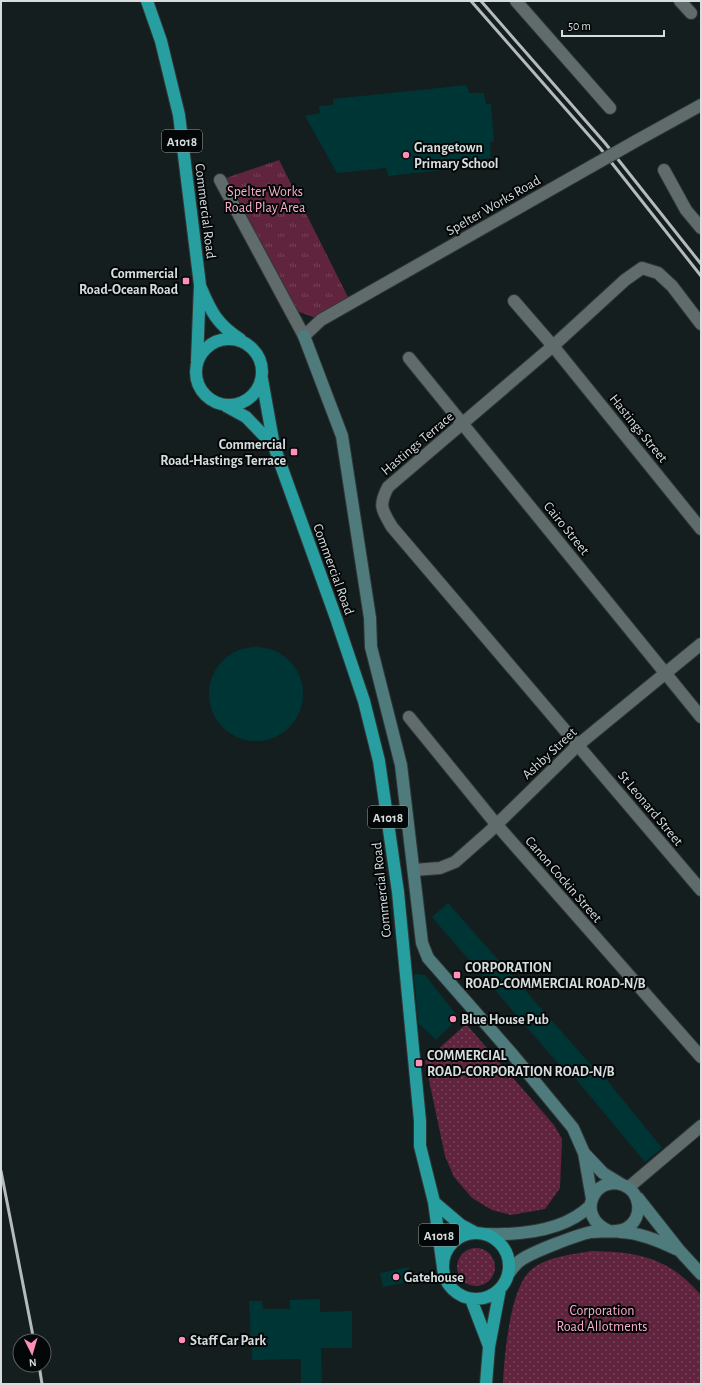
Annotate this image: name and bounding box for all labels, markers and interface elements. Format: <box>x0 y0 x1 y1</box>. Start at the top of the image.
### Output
scale bar <box>562 12 664 38</box>
text: 50 m <box>568 20 591 32</box>
road number: A1018 <box>162 130 202 152</box>
place label: Grangetown Primary School <box>414 141 499 171</box>
marker: Grangetown Primary School <box>401 150 411 160</box>
street label: Commercial Road <box>192 163 218 260</box>
street label: Spelter Works Road <box>444 173 543 238</box>
park label: Spelter Works Road Play Area <box>225 185 306 215</box>
place label: Commercial Road-Ocean Road <box>79 267 179 297</box>
marker: Commercial Road-Ocean Road <box>181 276 191 286</box>
street label: Hastings Street <box>607 392 670 466</box>
street label: Hastings Terrace <box>379 410 457 478</box>
place label: Commercial Road-Hastings Terrace <box>160 438 286 468</box>
marker: Commercial Road-Hastings Terrace <box>289 447 299 457</box>
street label: Cairo Street <box>541 499 592 558</box>
street label: Commercial Road <box>310 522 356 617</box>
street label: Ashby Street <box>520 725 580 782</box>
street label: St Leonard Street <box>615 769 686 849</box>
road number: A1018 <box>368 806 408 828</box>
street label: Canon Cockin Street <box>522 834 605 926</box>
street label: Commercial Road <box>370 842 394 938</box>
place label: CORPORATION ROAD-COMMERCIAL ROAD-N/B <box>465 961 646 991</box>
marker: CORPORATION ROAD-COMMERCIAL ROAD-N/B <box>452 970 462 980</box>
place label: Blue House Pub <box>461 1013 549 1027</box>
marker: Blue House Pub <box>448 1014 458 1024</box>
place label: COMMERCIAL ROAD-CORPORATION ROAD-N/B <box>427 1049 615 1079</box>
marker: COMMERCIAL ROAD-CORPORATION ROAD-N/B <box>414 1058 424 1068</box>
road number: A1018 <box>419 1224 459 1246</box>
place label: Gatehouse <box>404 1271 464 1285</box>
marker: Gatehouse <box>391 1272 401 1282</box>
park label: Corporation Road Allotments <box>556 1304 648 1334</box>
north arrow <box>12 1333 52 1373</box>
place label: Staff Car Park <box>190 1334 266 1348</box>
marker: Staff Car Park <box>177 1335 187 1345</box>
text: N <box>29 1357 37 1368</box>

